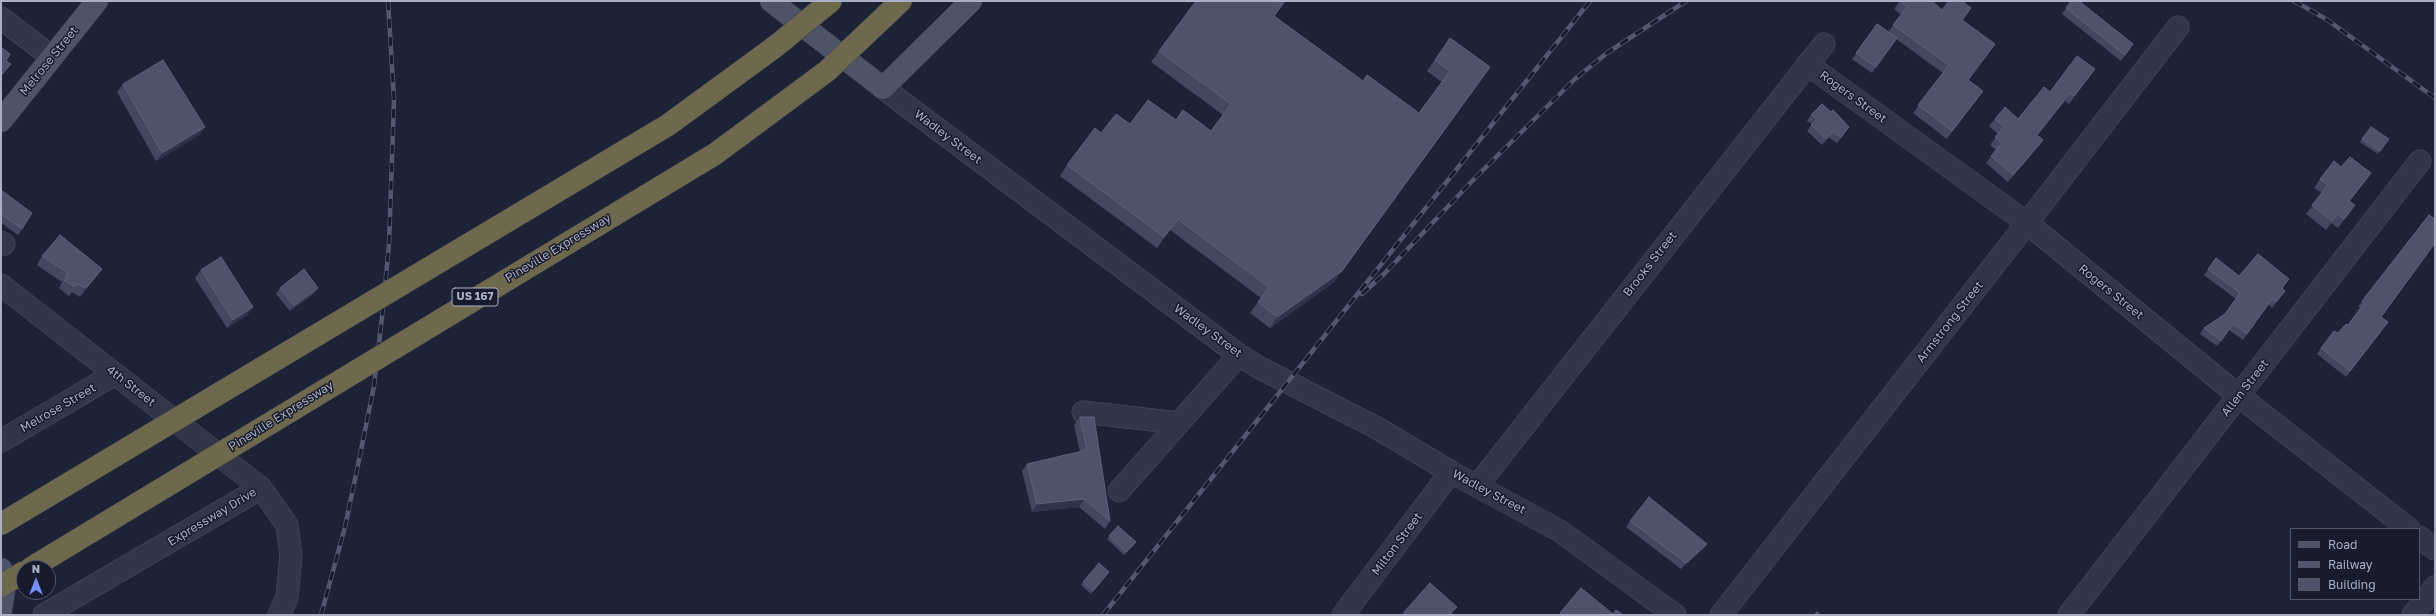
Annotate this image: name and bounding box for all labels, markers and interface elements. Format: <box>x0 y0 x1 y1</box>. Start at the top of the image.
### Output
street label: Melrose Street <box>17 24 81 98</box>
street label: Rogers Street <box>1817 68 1889 126</box>
street label: Wadley Street <box>911 107 985 167</box>
street label: Pineville Expressway <box>502 211 614 285</box>
street label: Brooks Street <box>1620 229 1680 299</box>
street label: Rogers Street <box>2076 262 2146 322</box>
street label: Armstrong Street <box>1914 278 1986 366</box>
road number: US 167 <box>452 288 498 306</box>
street label: Wadley Street <box>1171 301 1245 361</box>
street label: Allen Street <box>2218 357 2272 419</box>
street label: 4th Street <box>104 362 158 410</box>
street label: Pineville Expressway <box>226 378 336 454</box>
street label: Melrose Street <box>18 381 98 435</box>
street label: Wadley Street <box>1450 467 1528 517</box>
street label: Expressway Drive <box>165 485 259 549</box>
street label: Milton Street <box>1369 510 1425 578</box>
legend <box>2290 528 2420 600</box>
text: Road <box>2328 537 2357 552</box>
text: Railway <box>2328 557 2373 572</box>
north arrow <box>16 560 56 600</box>
text: N <box>32 562 40 575</box>
text: Building <box>2328 577 2376 592</box>

